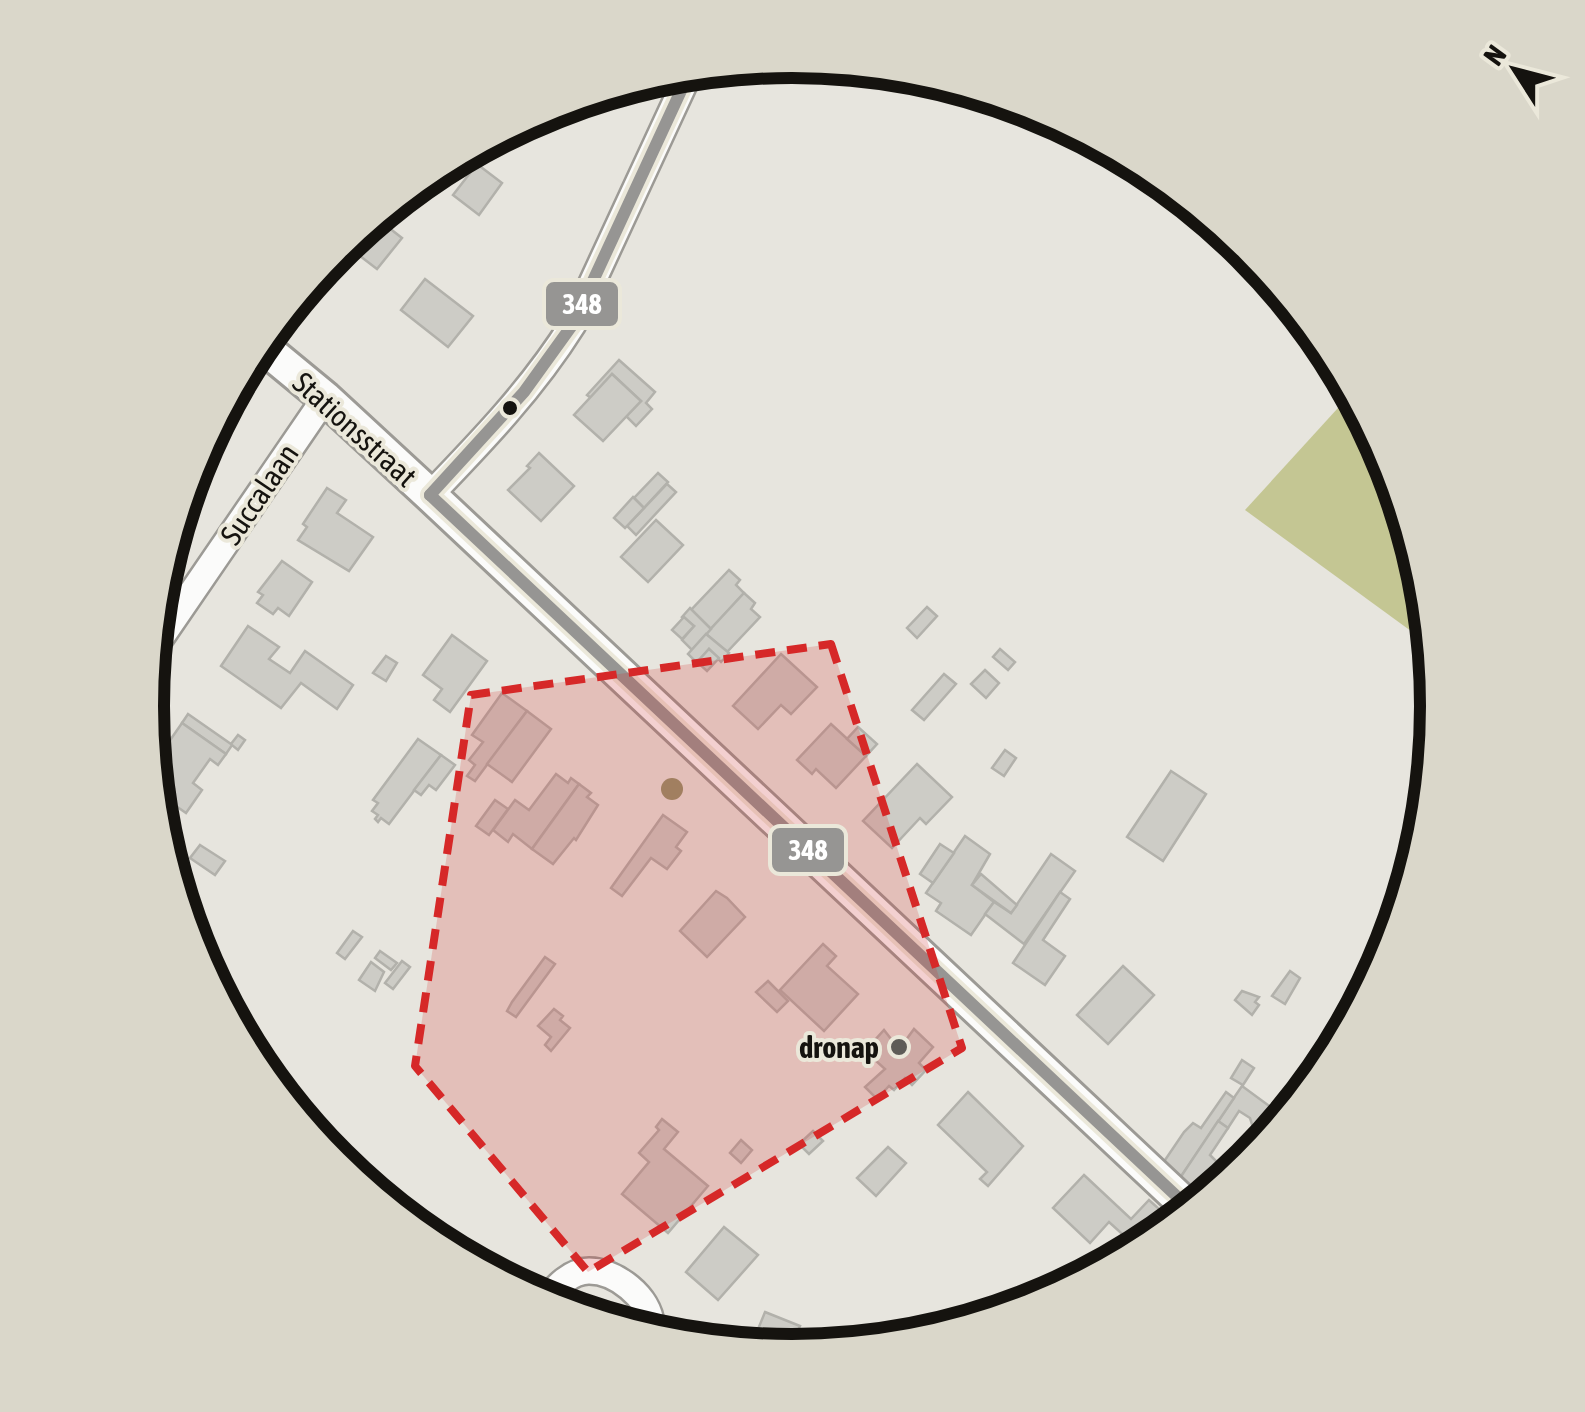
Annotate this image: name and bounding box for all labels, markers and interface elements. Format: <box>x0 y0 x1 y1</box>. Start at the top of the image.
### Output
north arrow <box>1465 20 1565 120</box>
text: N <box>1477 39 1513 71</box>
line badge: 348 <box>544 280 620 328</box>
text: 348 <box>562 288 602 320</box>
street label: Stationsstraat <box>286 365 424 493</box>
unlabelled marker <box>500 398 520 418</box>
street label: Succalaan <box>213 437 305 551</box>
line badge: 348 <box>770 826 846 874</box>
text: 348 <box>788 834 828 866</box>
place label: dronap <box>799 1030 879 1064</box>
marker: dronap <box>888 1036 910 1058</box>

